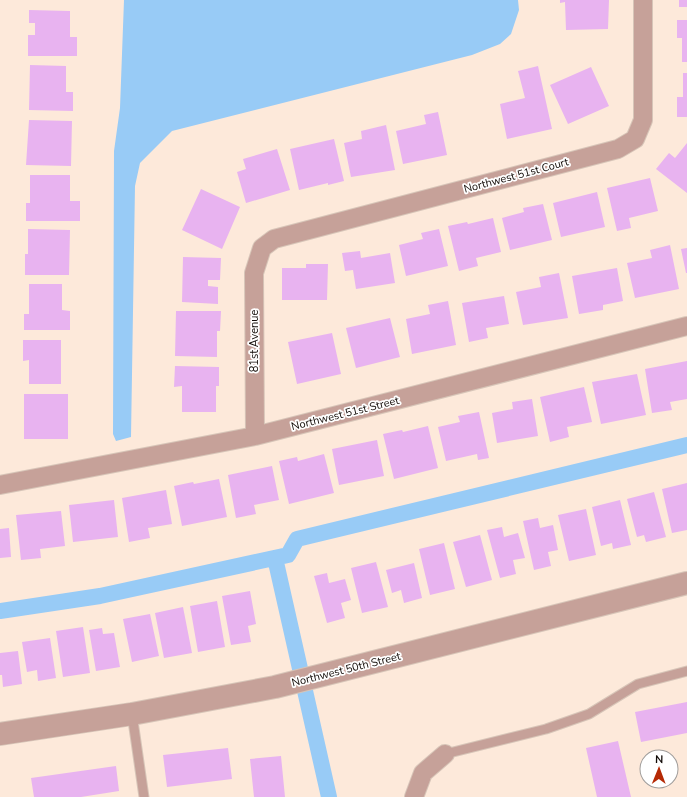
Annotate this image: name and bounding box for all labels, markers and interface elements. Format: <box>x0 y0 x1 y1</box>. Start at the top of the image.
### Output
street label: Northwest 51st Court <box>462 154 570 197</box>
street label: 81st Avenue <box>247 310 262 372</box>
street label: Northwest 51st Street <box>290 393 401 434</box>
street label: Northwest 50th Street <box>290 649 402 690</box>
north arrow <box>639 749 679 789</box>
text: N <box>655 752 663 767</box>

